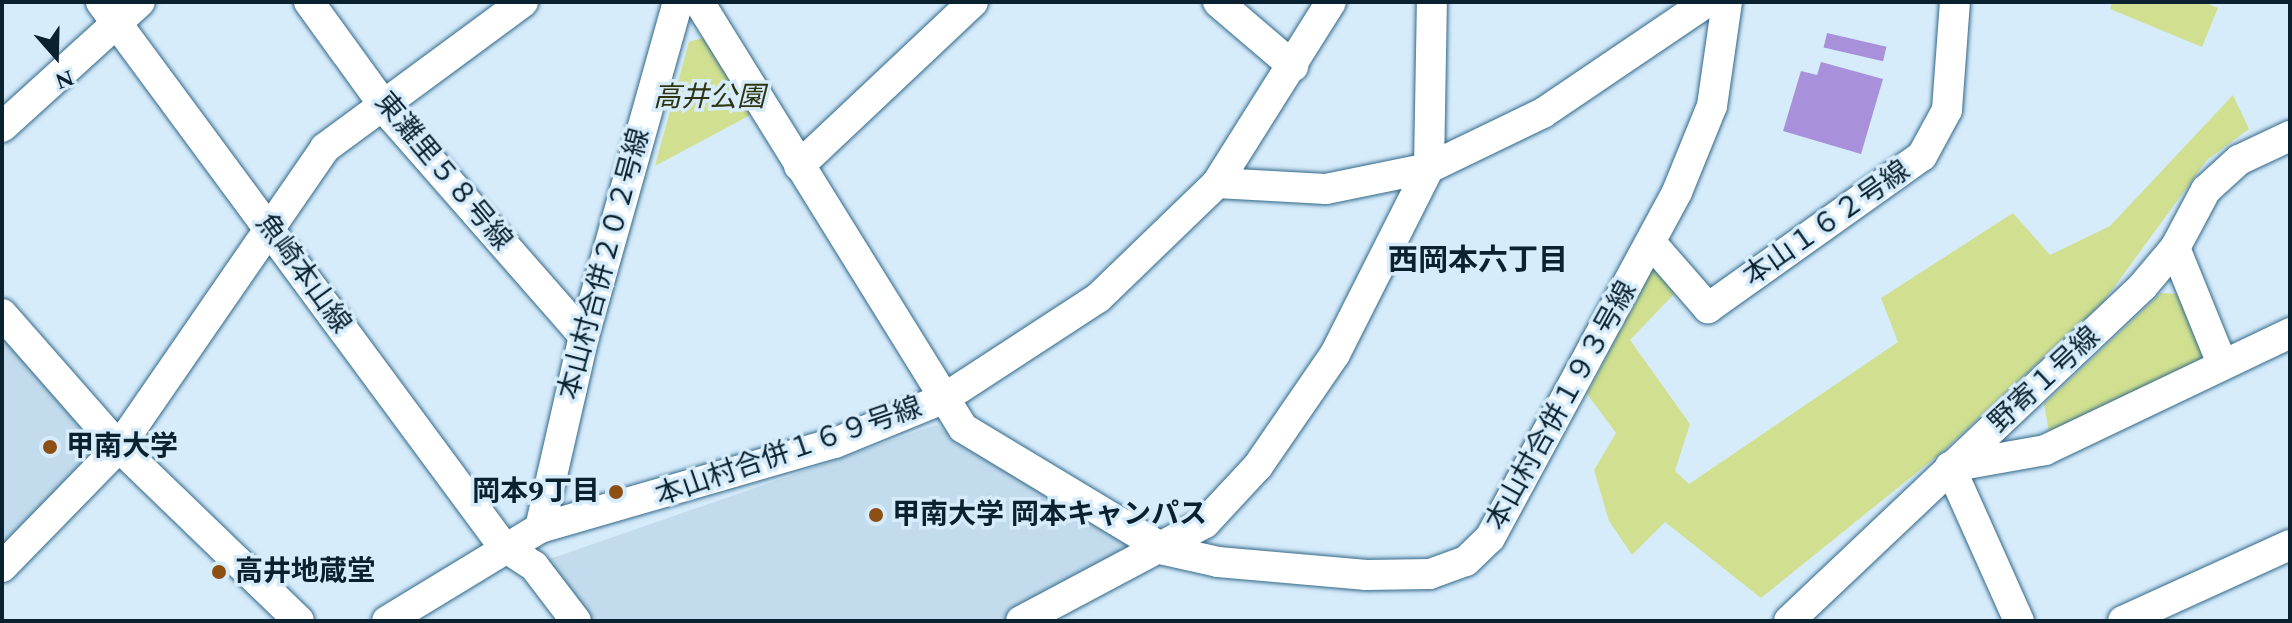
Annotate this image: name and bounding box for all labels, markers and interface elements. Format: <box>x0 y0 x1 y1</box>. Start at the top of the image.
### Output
north arrow <box>16 16 96 96</box>
text: N <box>50 60 78 98</box>
park label: 高井公園 <box>653 81 765 115</box>
street label: 東灘里５８号線 <box>367 86 519 258</box>
street label: 本山村合併２０２号線 <box>553 124 657 404</box>
street label: 本山１６２号線 <box>1737 154 1917 294</box>
street label: 魚崎本山線 <box>248 207 358 341</box>
district label: 西岡本六丁目 <box>1388 243 1568 279</box>
street label: 本山村合併１９３号線 <box>1479 275 1645 537</box>
street label: 野寄１号線 <box>1982 320 2108 440</box>
street label: 本山村合併１６９号線 <box>651 391 927 513</box>
place label: 甲南大学 <box>66 430 178 464</box>
marker: 甲南大学 <box>41 438 59 456</box>
place label: 岡本9丁目 <box>472 475 600 509</box>
marker: 岡本9丁目 <box>607 483 625 501</box>
place label: 甲南大学 岡本キャンパス <box>892 498 1207 532</box>
marker: 甲南大学 岡本キャンパス <box>867 506 885 524</box>
place label: 高井地蔵堂 <box>235 555 375 589</box>
marker: 高井地蔵堂 <box>210 563 228 581</box>

